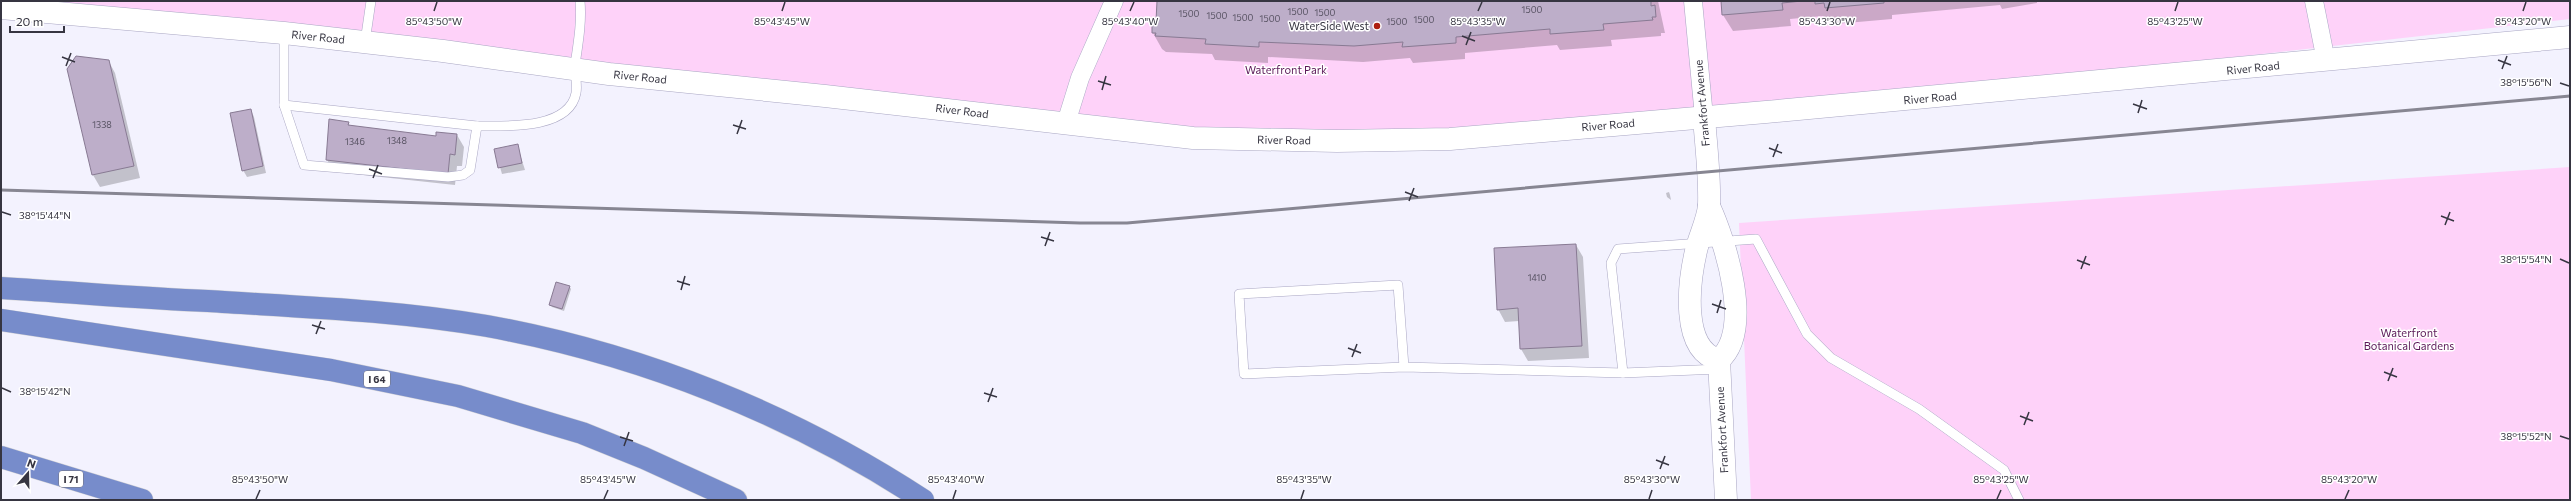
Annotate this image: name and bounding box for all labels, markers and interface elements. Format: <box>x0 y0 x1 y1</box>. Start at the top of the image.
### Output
house number: 1500 <box>1522 4 1543 15</box>
house number: 1500 <box>1288 6 1309 17</box>
house number: 1500 <box>1315 7 1336 18</box>
scale bar <box>10 8 64 34</box>
house number: 1500 <box>1179 8 1200 19</box>
house number: 1500 <box>1207 10 1228 21</box>
house number: 1500 <box>1233 12 1254 23</box>
house number: 1500 <box>1260 13 1281 24</box>
text: 20 m <box>16 14 43 28</box>
house number: 1500 <box>1414 14 1435 25</box>
text: 85°43'50"W <box>406 15 462 27</box>
text: 85°43'45"W <box>754 15 810 27</box>
text: 85°43'40"W <box>1102 15 1158 27</box>
text: 85°43'35"W <box>1450 15 1506 27</box>
text: 85°43'30"W <box>1799 15 1855 27</box>
text: 85°43'25"W <box>2147 15 2203 27</box>
text: 85°43'20"W <box>2495 15 2551 27</box>
house number: 1500 <box>1387 16 1408 27</box>
place label: WaterSide West <box>1289 19 1369 32</box>
marker: WaterSide West <box>1372 21 1382 31</box>
street label: River Road <box>291 27 345 46</box>
street label: River Road <box>2226 58 2280 77</box>
street label: Frankfort Avenue <box>1691 59 1712 147</box>
park label: Waterfront Park <box>1245 63 1327 76</box>
street label: River Road <box>613 67 667 86</box>
text: 38°15'56"N <box>2500 76 2552 88</box>
street label: River Road <box>1903 89 1957 106</box>
street label: River Road <box>935 101 989 120</box>
street label: River Road <box>1581 116 1635 133</box>
house number: 1338 <box>92 119 112 130</box>
street label: River Road <box>1257 133 1311 146</box>
house number: 1348 <box>387 135 407 146</box>
house number: 1346 <box>345 136 365 147</box>
text: 38°15'44"N <box>19 209 71 221</box>
text: 38°15'54"N <box>2500 253 2552 265</box>
house number: 1410 <box>1528 272 1546 283</box>
park label: Waterfront Botanical Gardens <box>2364 326 2454 352</box>
road number: I 64 <box>364 371 390 387</box>
text: 38°15'42"N <box>19 385 71 397</box>
street label: Frankfort Avenue <box>1713 386 1730 474</box>
text: 38°15'52"N <box>2500 430 2552 442</box>
north arrow <box>8 453 48 493</box>
text: N <box>25 456 38 471</box>
road number: I 71 <box>59 471 83 487</box>
text: 85°43'50"W <box>232 473 288 485</box>
text: 85°43'45"W <box>580 473 636 485</box>
text: 85°43'40"W <box>928 473 984 485</box>
text: 85°43'35"W <box>1276 473 1332 485</box>
text: 85°43'30"W <box>1624 473 1680 485</box>
text: 85°43'25"W <box>1973 473 2029 485</box>
text: 85°43'20"W <box>2321 473 2377 485</box>

